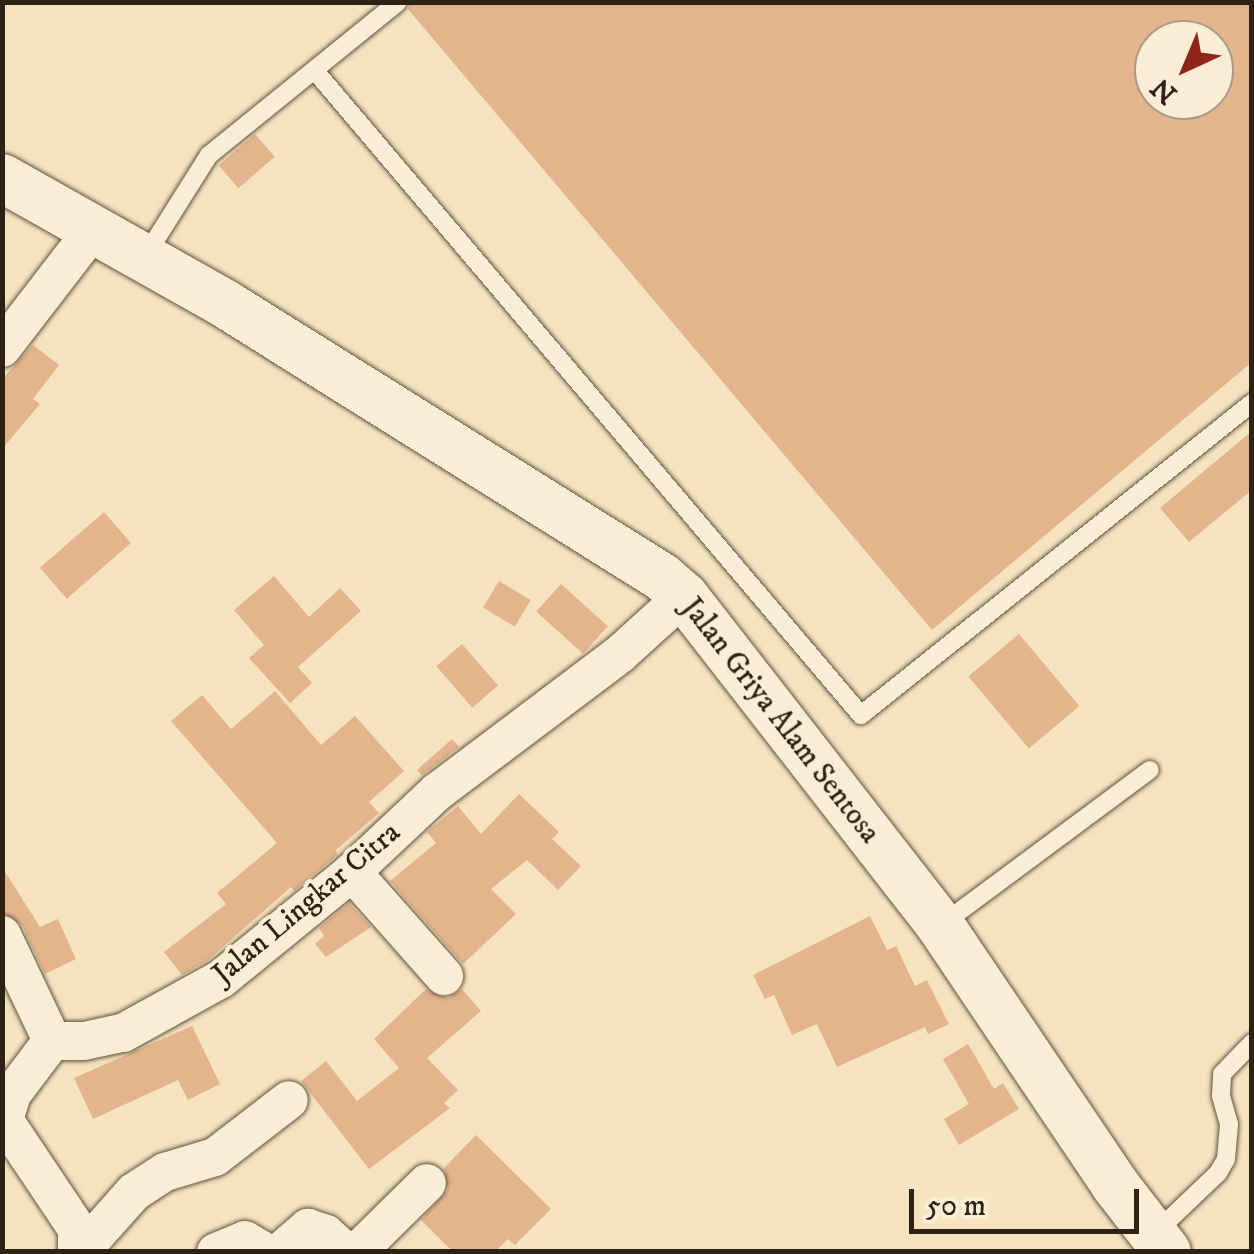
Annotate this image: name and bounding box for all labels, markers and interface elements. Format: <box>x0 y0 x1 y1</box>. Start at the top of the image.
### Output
north arrow <box>1134 20 1234 120</box>
text: N <box>1144 70 1185 111</box>
street label: Jalan Griya Alam Sentosa <box>673 591 887 851</box>
street label: Jalan Lingkar Citra <box>206 815 408 993</box>
scale bar <box>914 1169 1144 1231</box>
text: 50 m <box>926 1188 986 1225</box>

